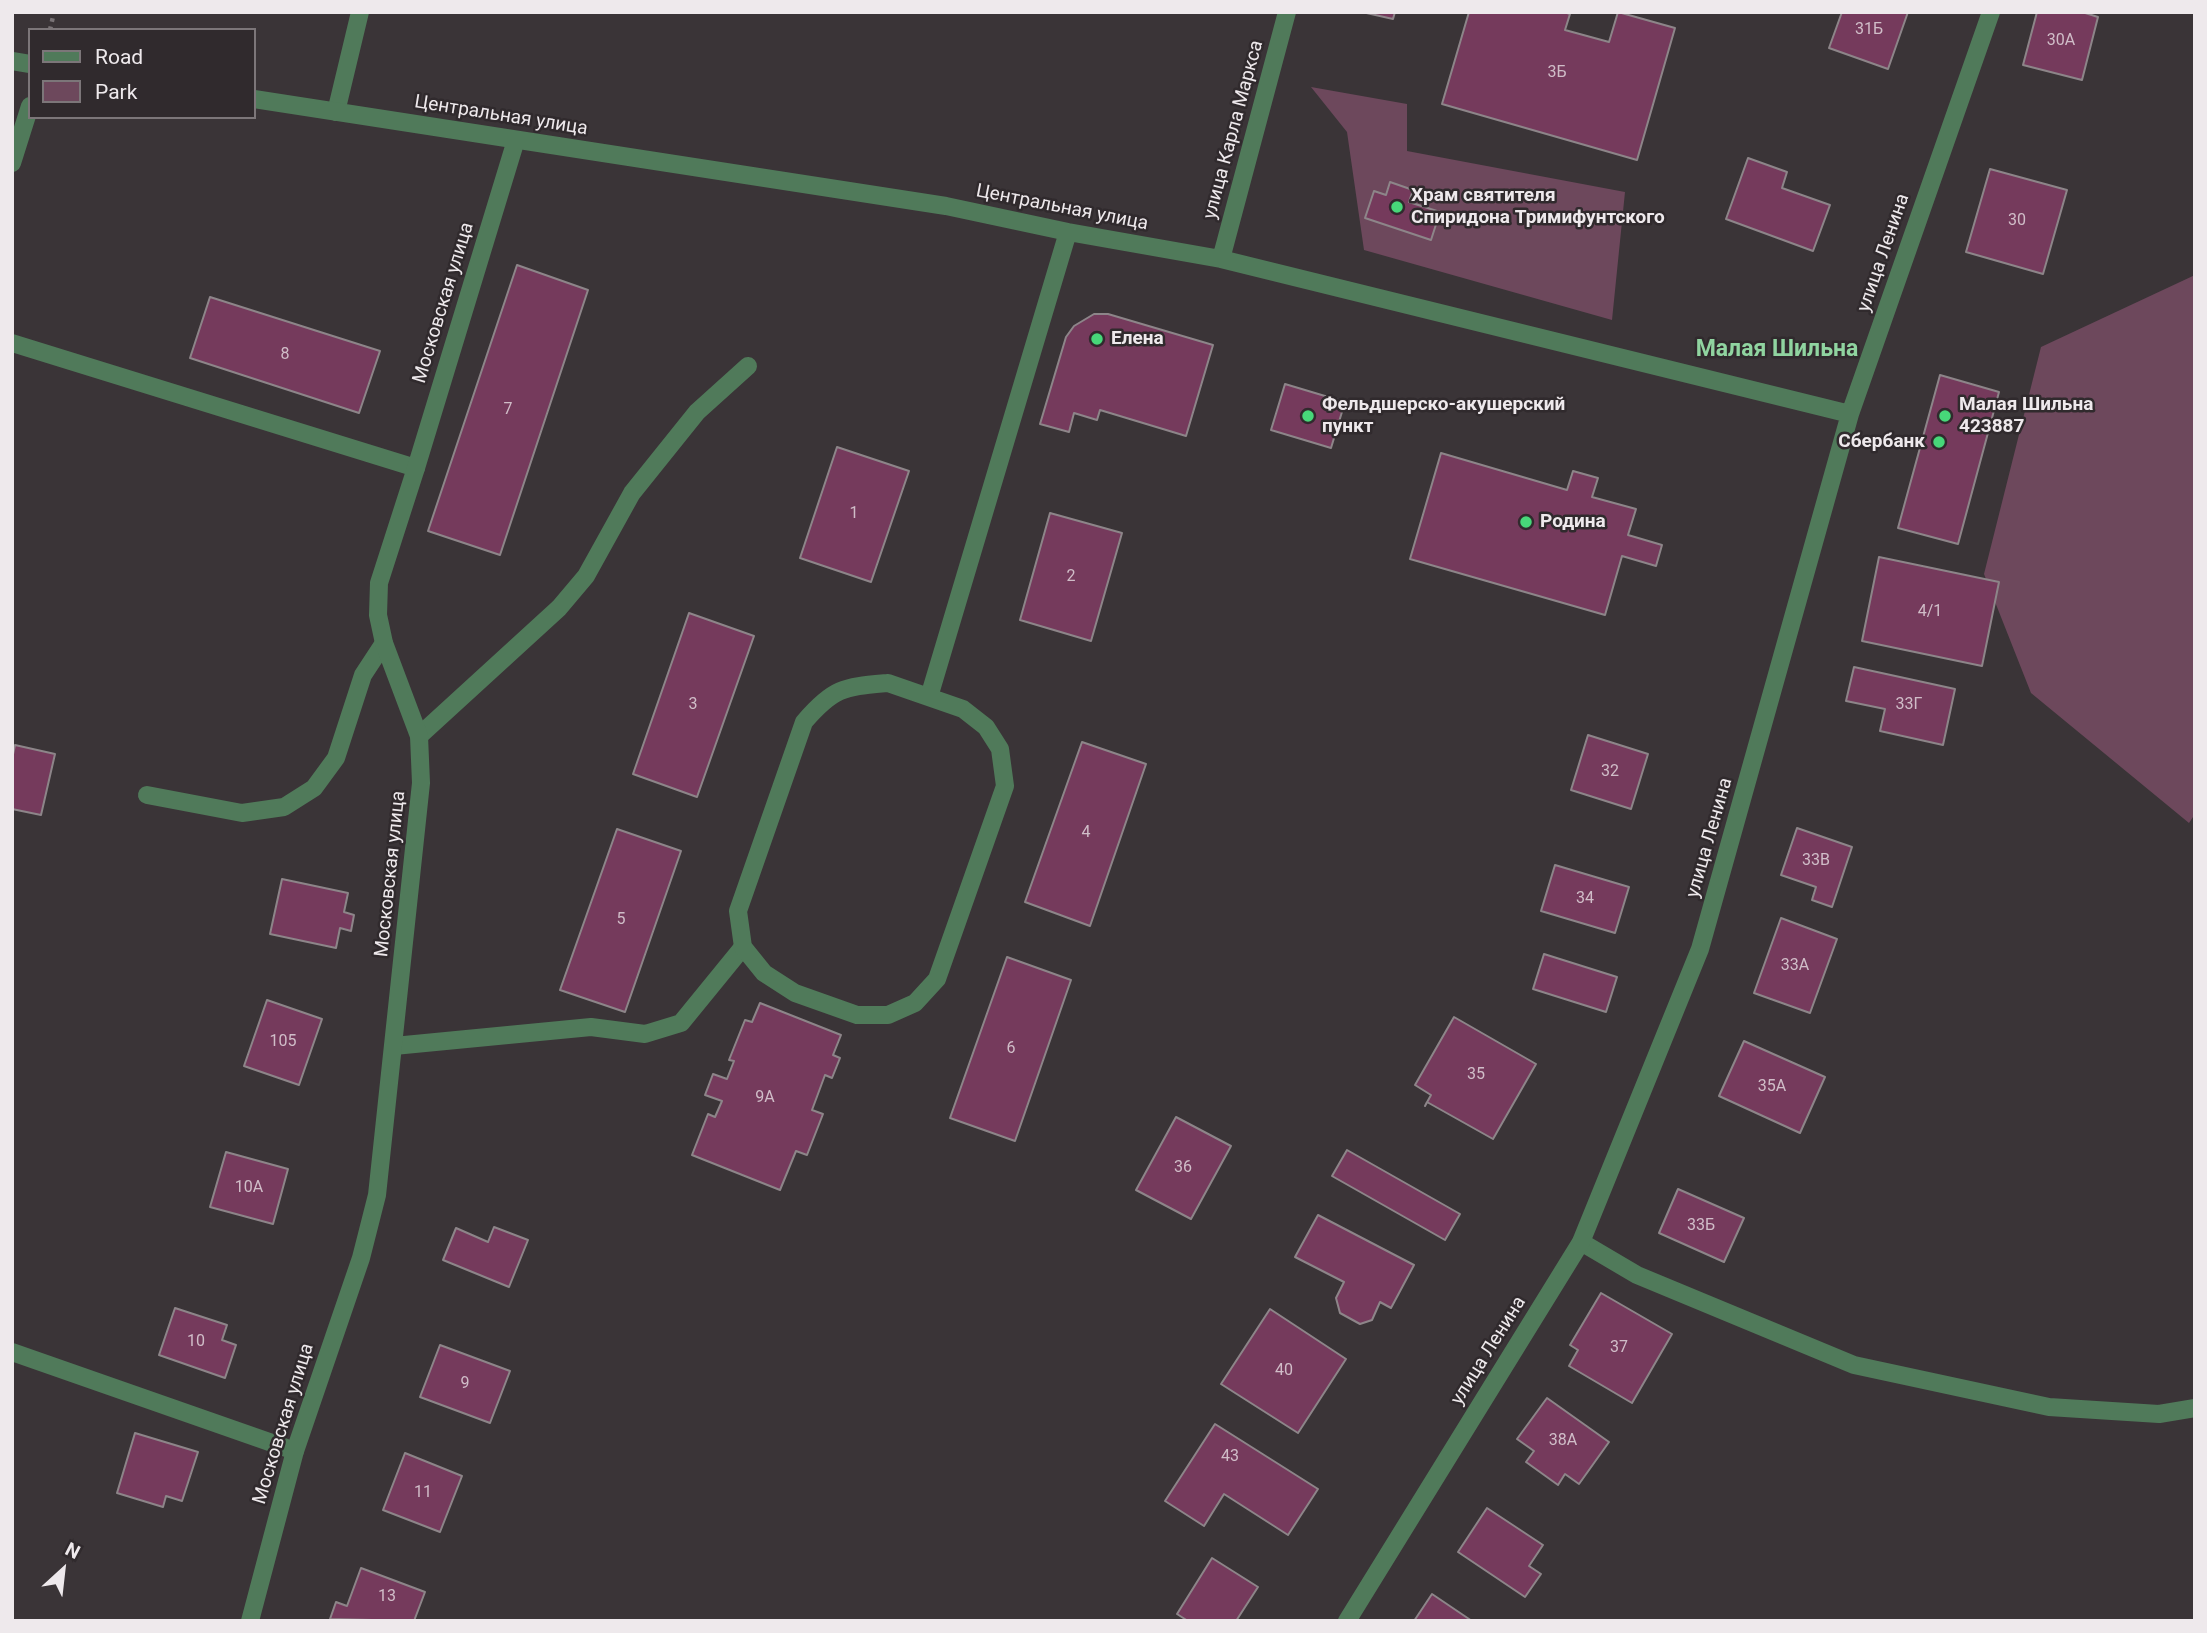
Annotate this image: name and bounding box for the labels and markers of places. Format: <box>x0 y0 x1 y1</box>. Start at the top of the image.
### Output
place label: Храм святителя Спиридона Тримифунтского <box>1411 185 1665 229</box>
marker: Храм святителя Спиридона Тримифунтского <box>1389 199 1405 215</box>
place label: Елена <box>1111 328 1164 350</box>
marker: Елена <box>1089 331 1105 347</box>
place label: Фельдшерско-акушерский пункт <box>1322 394 1565 438</box>
place label: Малая Шильна 423887 <box>1959 394 2093 438</box>
marker: Фельдшерско-акушерский пункт <box>1300 408 1316 424</box>
marker: Малая Шильна 423887 <box>1937 408 1953 424</box>
place label: Сбербанк <box>1838 431 1925 453</box>
marker: Сбербанк <box>1931 434 1947 450</box>
place label: Родина <box>1540 511 1606 533</box>
marker: Родина <box>1518 514 1534 530</box>

